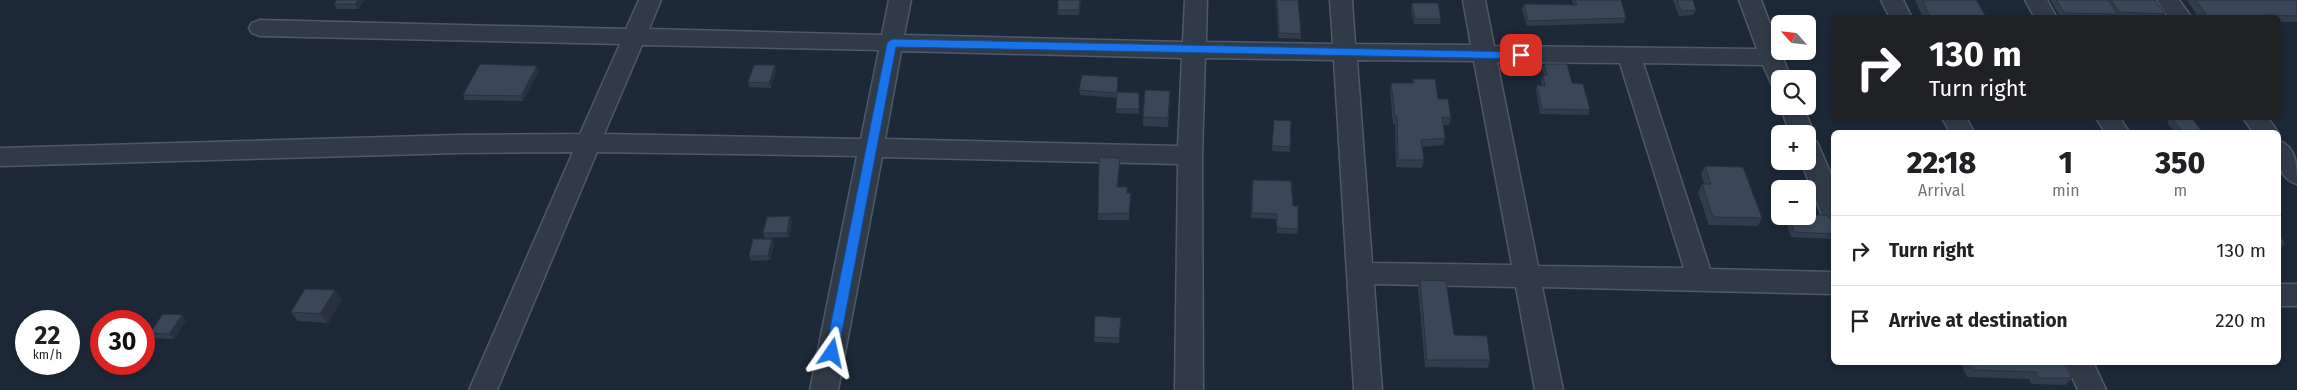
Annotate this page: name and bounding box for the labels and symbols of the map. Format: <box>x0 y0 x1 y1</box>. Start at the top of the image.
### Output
north arrow <box>1771 15 1816 60</box>
pin <box>1500 34 1542 76</box>
speed limit sign: 30 <box>90 310 155 375</box>
position arrow <box>805 326 857 378</box>

